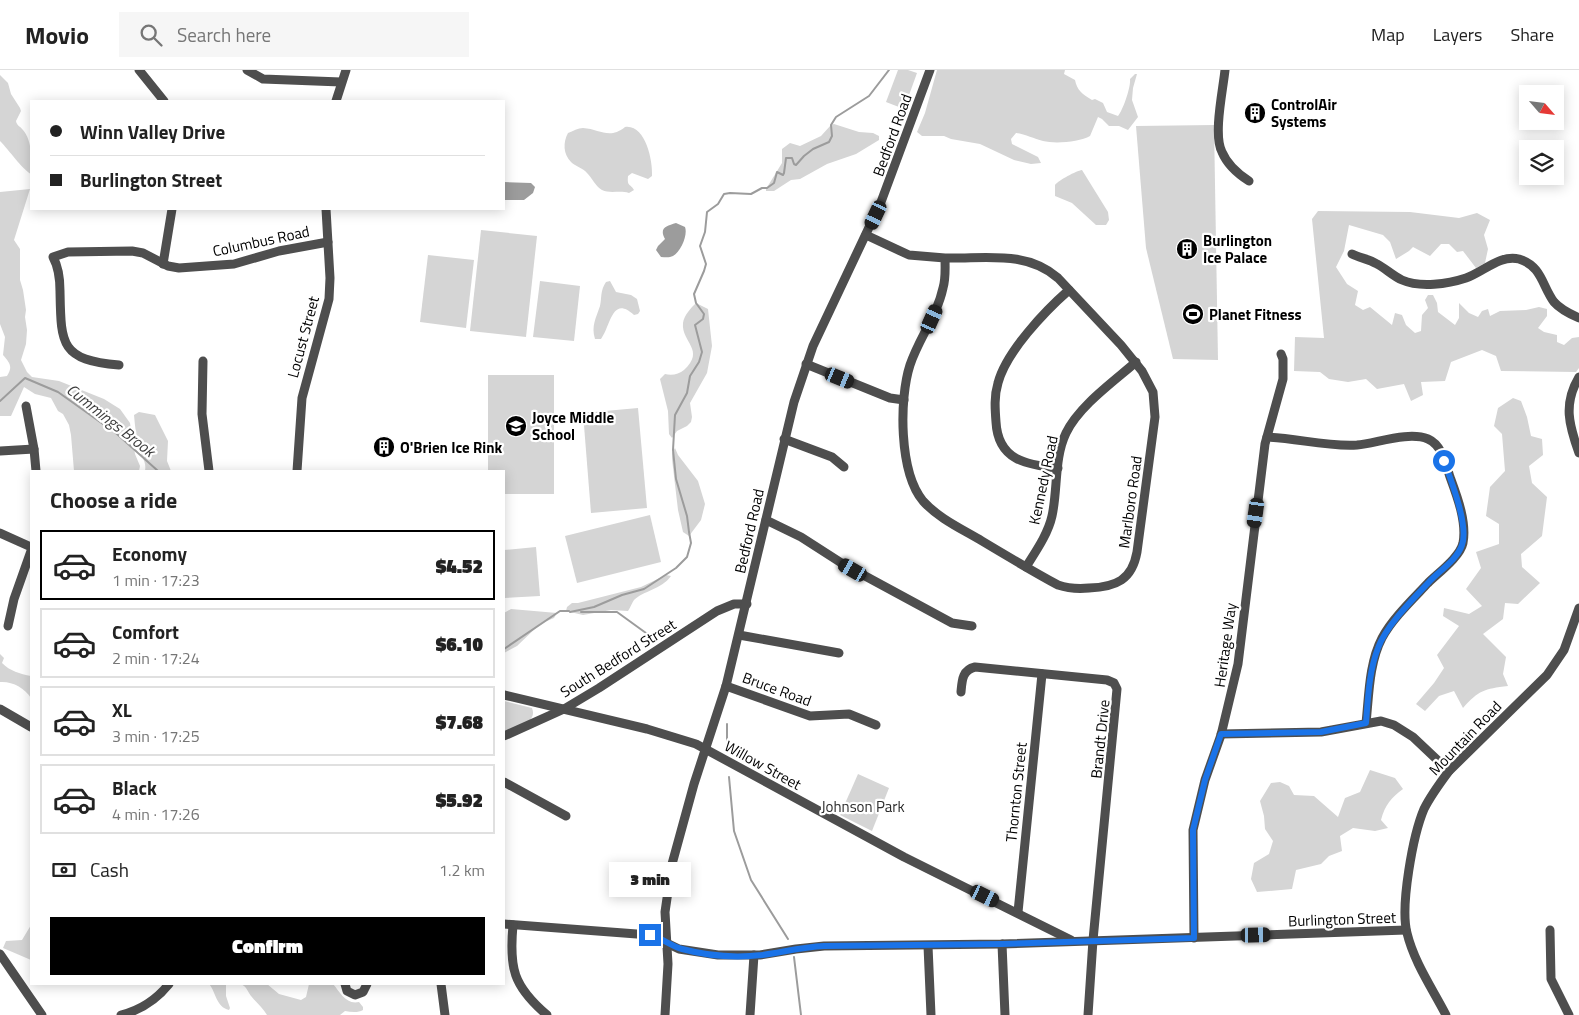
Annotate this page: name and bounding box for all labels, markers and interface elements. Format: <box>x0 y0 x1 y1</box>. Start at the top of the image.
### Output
search box <box>119 12 469 57</box>
text: Movio <box>25 17 89 53</box>
text: Search here <box>177 20 271 49</box>
icon: search <box>137 21 165 49</box>
text: Map <box>1371 21 1405 48</box>
text: Layers <box>1433 21 1482 48</box>
text: Share <box>1510 21 1554 48</box>
north arrow <box>1519 85 1564 130</box>
map controls <box>1519 85 1564 185</box>
street label: Bedford Road <box>866 91 918 179</box>
place label: ControlAir Systems <box>1271 93 1337 133</box>
building icon: ControlAir Systems <box>1243 101 1267 125</box>
text: Winn Valley Drive <box>80 117 225 146</box>
button: layers <box>1519 140 1564 185</box>
text: Burlington Street <box>80 165 222 194</box>
car <box>862 198 889 232</box>
street label: Columbus Road <box>210 220 312 262</box>
place label: Burlington Ice Palace <box>1203 229 1272 269</box>
building icon: Burlington Ice Palace <box>1175 237 1199 261</box>
street label: Locust Street <box>281 293 325 380</box>
car <box>919 302 944 336</box>
sports icon: Planet Fitness <box>1181 302 1205 326</box>
place label: Planet Fitness <box>1209 303 1302 326</box>
car <box>823 365 856 391</box>
water label: Cummings Brook <box>62 378 162 463</box>
place label: Joyce Middle School <box>532 406 615 446</box>
school or university icon: Joyce Middle School <box>504 414 528 438</box>
street label: Kennedy Road <box>1022 433 1064 527</box>
building icon: O'Brien Ice Rink <box>372 435 396 459</box>
place label: O'Brien Ice Rink <box>400 436 502 459</box>
route start <box>1433 450 1455 472</box>
street label: Marlboro Road <box>1112 454 1148 550</box>
text: Choose a ride <box>50 483 177 517</box>
street label: Bedford Road <box>728 486 770 576</box>
car <box>1246 497 1265 529</box>
text: Economy <box>112 539 187 568</box>
icon: car <box>52 543 97 588</box>
text: $4.52 <box>436 551 483 580</box>
car <box>836 556 869 584</box>
text: 1 min · 17:23 <box>112 568 200 592</box>
street label: Heritage Way <box>1208 601 1242 689</box>
street label: South Bedford Street <box>555 613 681 703</box>
text: Comfort <box>112 617 179 646</box>
icon: car <box>52 621 97 666</box>
text: $6.10 <box>436 629 483 658</box>
text: 2 min · 17:24 <box>112 646 200 670</box>
street label: Bruce Road <box>739 666 815 712</box>
text: XL <box>112 695 132 724</box>
street label: Mountain Road <box>1423 695 1507 781</box>
street label: Brandt Drive <box>1084 698 1116 780</box>
icon: car <box>52 699 97 744</box>
text: $7.68 <box>436 707 483 736</box>
text: 3 min · 17:25 <box>112 724 200 748</box>
street label: Willow Street <box>720 734 806 796</box>
street label: Thornton Street <box>999 740 1033 843</box>
text: Black <box>112 773 157 802</box>
icon: car <box>52 777 97 822</box>
text: $5.92 <box>436 785 483 814</box>
park label: Johnson Park <box>821 795 905 818</box>
text: 4 min · 17:26 <box>112 802 200 826</box>
text: Cash <box>90 855 129 884</box>
icon: cash <box>50 856 78 884</box>
text: 1.2 km <box>439 858 485 882</box>
callout: 3 min <box>609 862 691 898</box>
text: 3 min <box>630 867 670 891</box>
car <box>968 883 1001 909</box>
street label: Burlington Street <box>1288 906 1397 932</box>
button: Confirm <box>50 917 485 975</box>
route end <box>639 924 661 946</box>
car <box>1240 927 1271 943</box>

